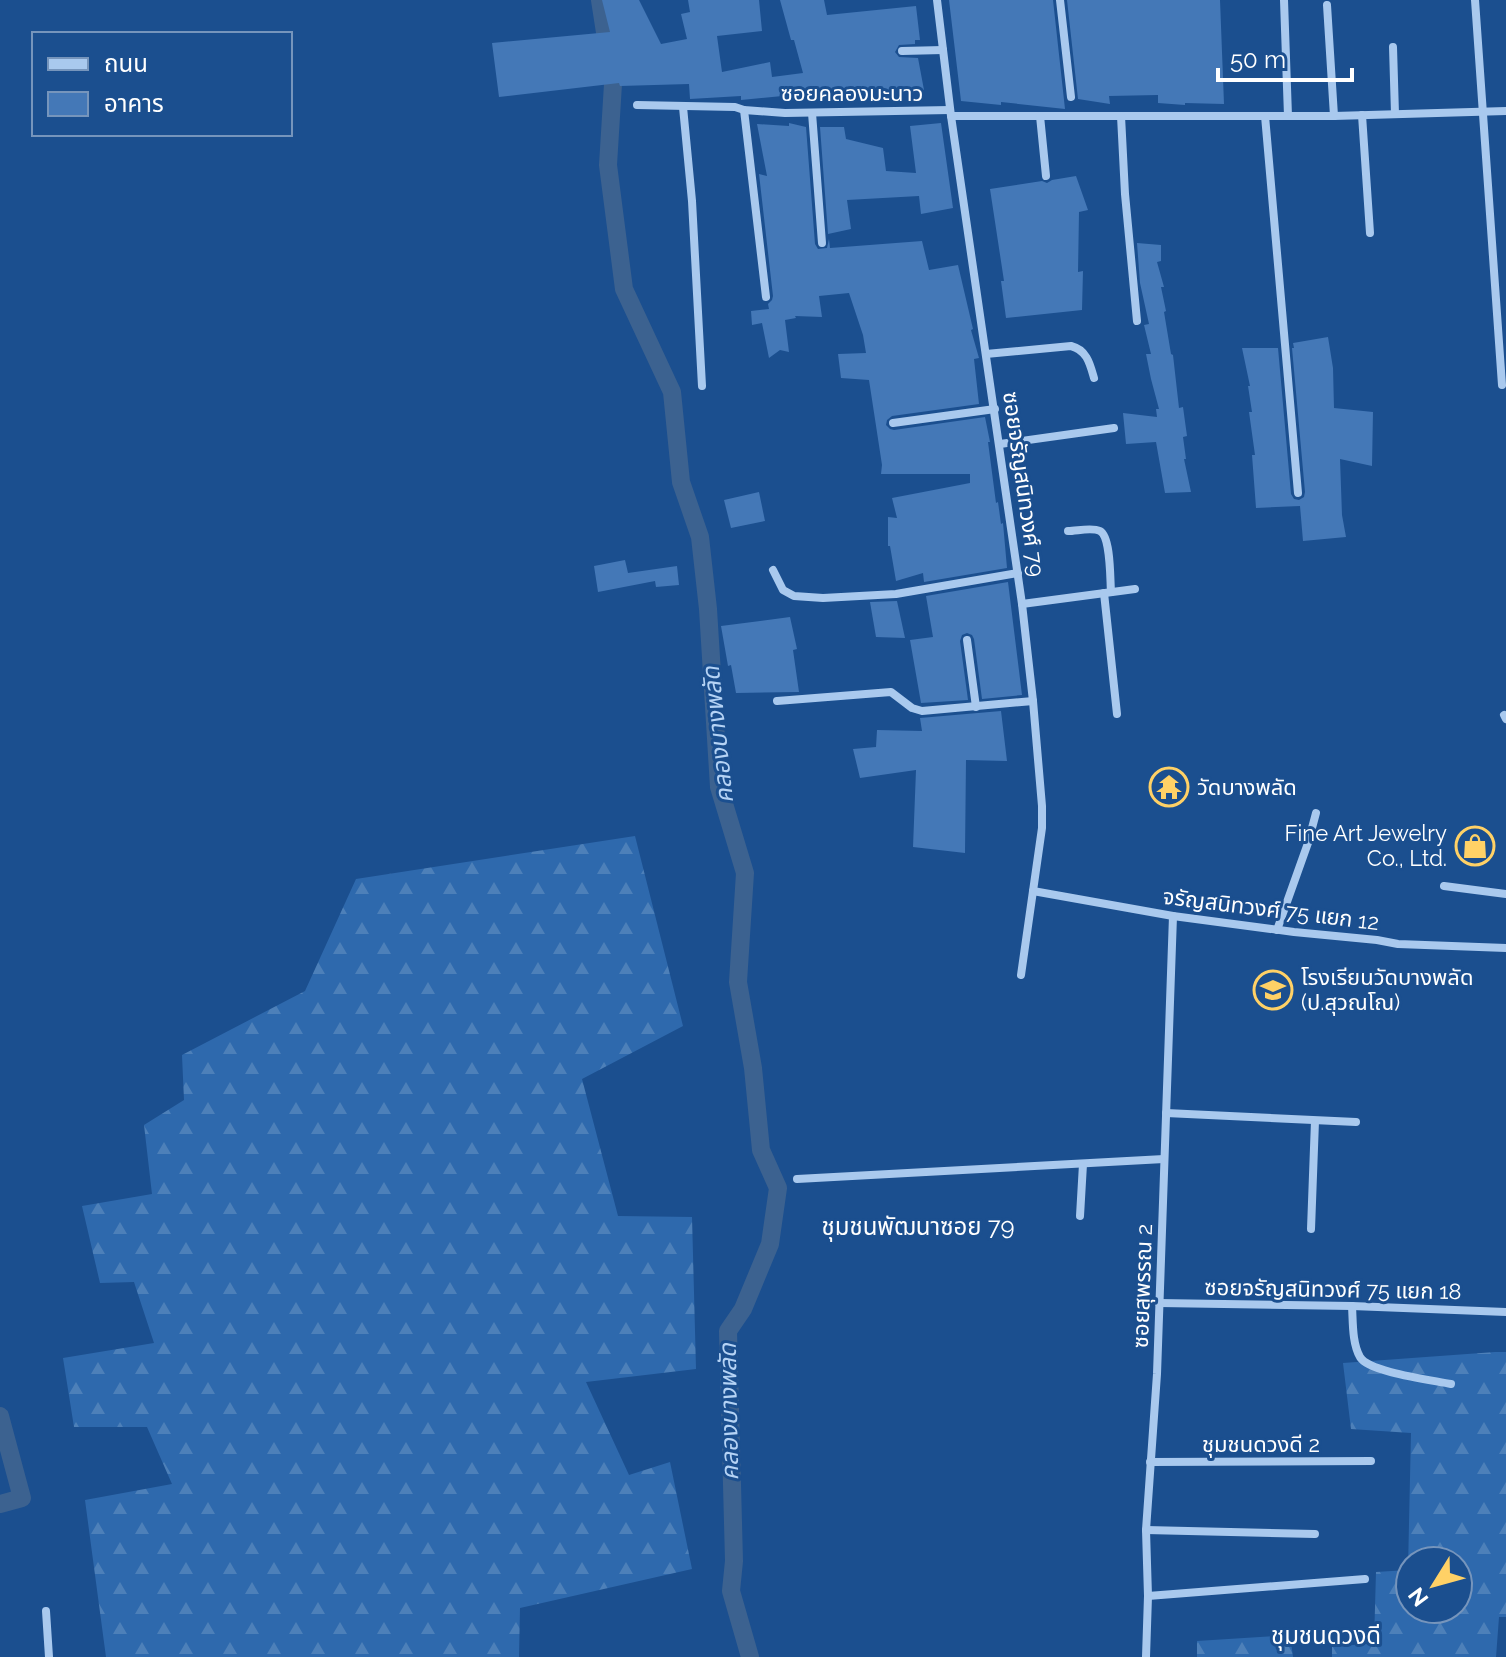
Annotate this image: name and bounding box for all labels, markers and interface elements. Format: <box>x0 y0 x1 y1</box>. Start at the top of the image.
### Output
legend <box>32 32 292 136</box>
scale bar <box>1218 32 1352 82</box>
text: 50 m <box>1230 45 1286 74</box>
text: ถนน <box>104 49 148 78</box>
street label: ซอยคลองมะนาว <box>781 80 923 106</box>
text: อาคาร <box>104 89 164 118</box>
street label: ซอยจรัญสนิทวงศ์ 79 <box>998 390 1050 578</box>
water label: คลองบางพลัด <box>696 664 739 805</box>
temple icon: วัดบางพลัด <box>1148 766 1190 808</box>
place label: วัดบางพลัด <box>1197 774 1297 800</box>
place label: Fine Art Jewelry Co., Ltd. <box>1285 820 1447 871</box>
shop icon: Fine Art Jewelry Co., Ltd. <box>1454 825 1496 867</box>
street label: จรัญสนิทวงศ์ 75 แยก 12 <box>1161 883 1381 935</box>
place label: โรงเรียนวัดบางพลัด (ป.สุวณโณ) <box>1301 964 1473 1016</box>
school or university icon: โรงเรียนวัดบางพลัด (ป.สุวณโณ) <box>1252 969 1294 1011</box>
district label: ชุมชนพัฒนาซอย 79 <box>822 1212 1015 1242</box>
street label: ซอยสุพรรณ 2 <box>1127 1223 1158 1349</box>
street label: ซอยจรัญสนิทวงศ์ 75 แยก 18 <box>1204 1274 1462 1304</box>
water label: คลองบางพลัด <box>713 1342 744 1481</box>
street label: ชุมชนดวงดี 2 <box>1202 1431 1320 1458</box>
north arrow <box>1394 1545 1474 1625</box>
text: N <box>1403 1583 1433 1612</box>
district label: ชุมชนดวงดี <box>1271 1621 1381 1651</box>

